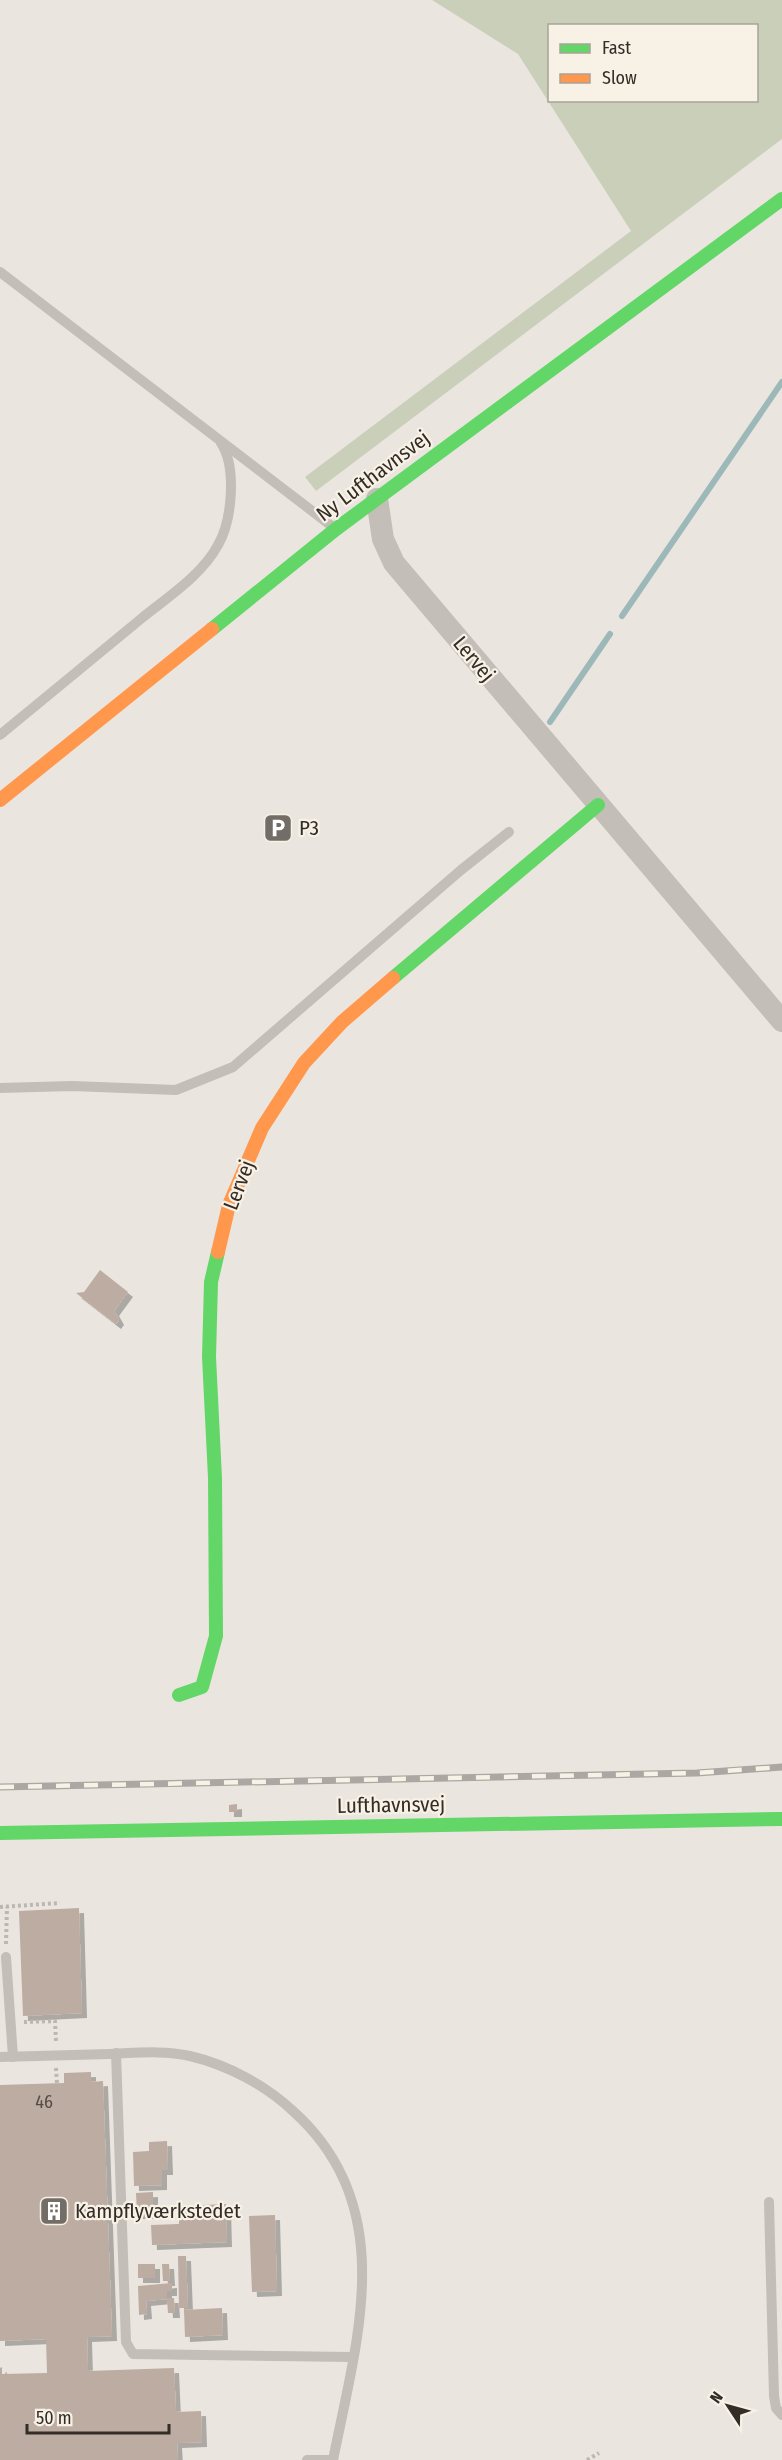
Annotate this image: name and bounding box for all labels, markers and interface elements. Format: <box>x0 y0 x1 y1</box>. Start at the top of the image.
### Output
legend <box>548 24 758 102</box>
text: Fast <box>602 37 631 59</box>
text: Slow <box>602 67 637 89</box>
street label: Ny Lufthavnsvej <box>311 425 435 527</box>
street label: Lervej <box>447 631 501 687</box>
parking icon: P3 <box>262 812 294 844</box>
place label: P3 <box>299 815 319 841</box>
street label: Lervej <box>218 1156 260 1214</box>
street label: Lufthavnsvej <box>337 1791 445 1819</box>
house number: 46 <box>35 2091 53 2113</box>
building icon: Kampflyværkstedet <box>38 2195 70 2227</box>
place label: Kampflyværkstedet <box>75 2198 241 2224</box>
north arrow <box>698 2376 758 2436</box>
text: N <box>706 2388 727 2407</box>
scale bar <box>27 2397 170 2435</box>
text: 50 m <box>36 2407 72 2429</box>

